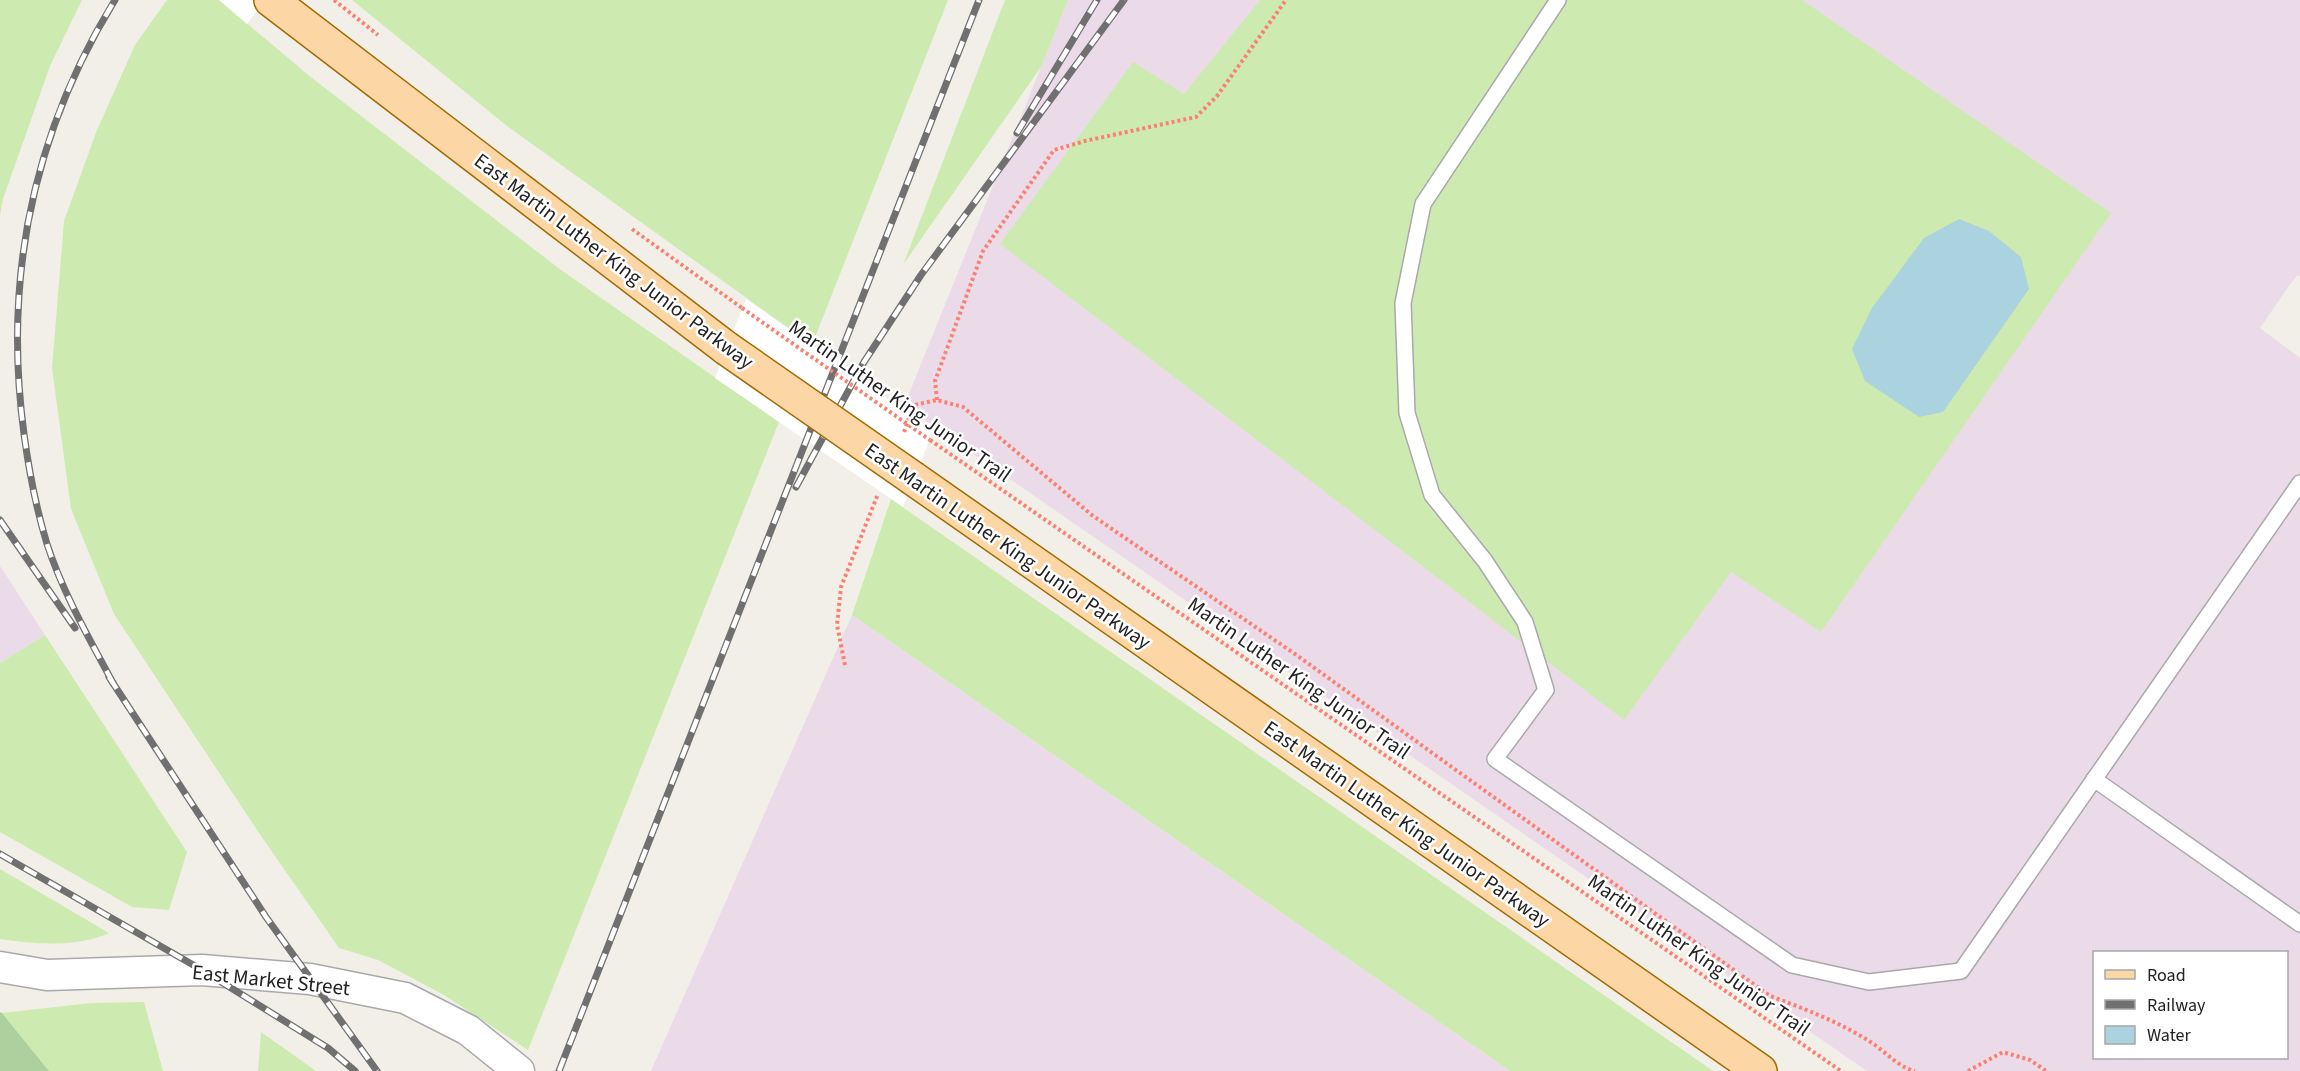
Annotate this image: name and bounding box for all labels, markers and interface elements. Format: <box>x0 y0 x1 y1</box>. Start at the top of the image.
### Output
street label: East Martin Luther King Junior Parkway <box>468 146 760 376</box>
street label: Martin Luther King Junior Trail <box>783 313 1017 489</box>
street label: East Martin Luther King Junior Parkway <box>859 435 1157 657</box>
street label: Martin Luther King Junior Trail <box>1182 590 1416 766</box>
street label: East Martin Luther King Junior Parkway <box>1258 713 1556 935</box>
street label: Martin Luther King Junior Trail <box>1582 867 1816 1043</box>
legend <box>2093 951 2288 1059</box>
street label: East Market Street <box>191 957 351 1003</box>
text: Road <box>2147 963 2186 988</box>
text: Railway <box>2147 993 2206 1018</box>
text: Water <box>2147 1023 2191 1048</box>

